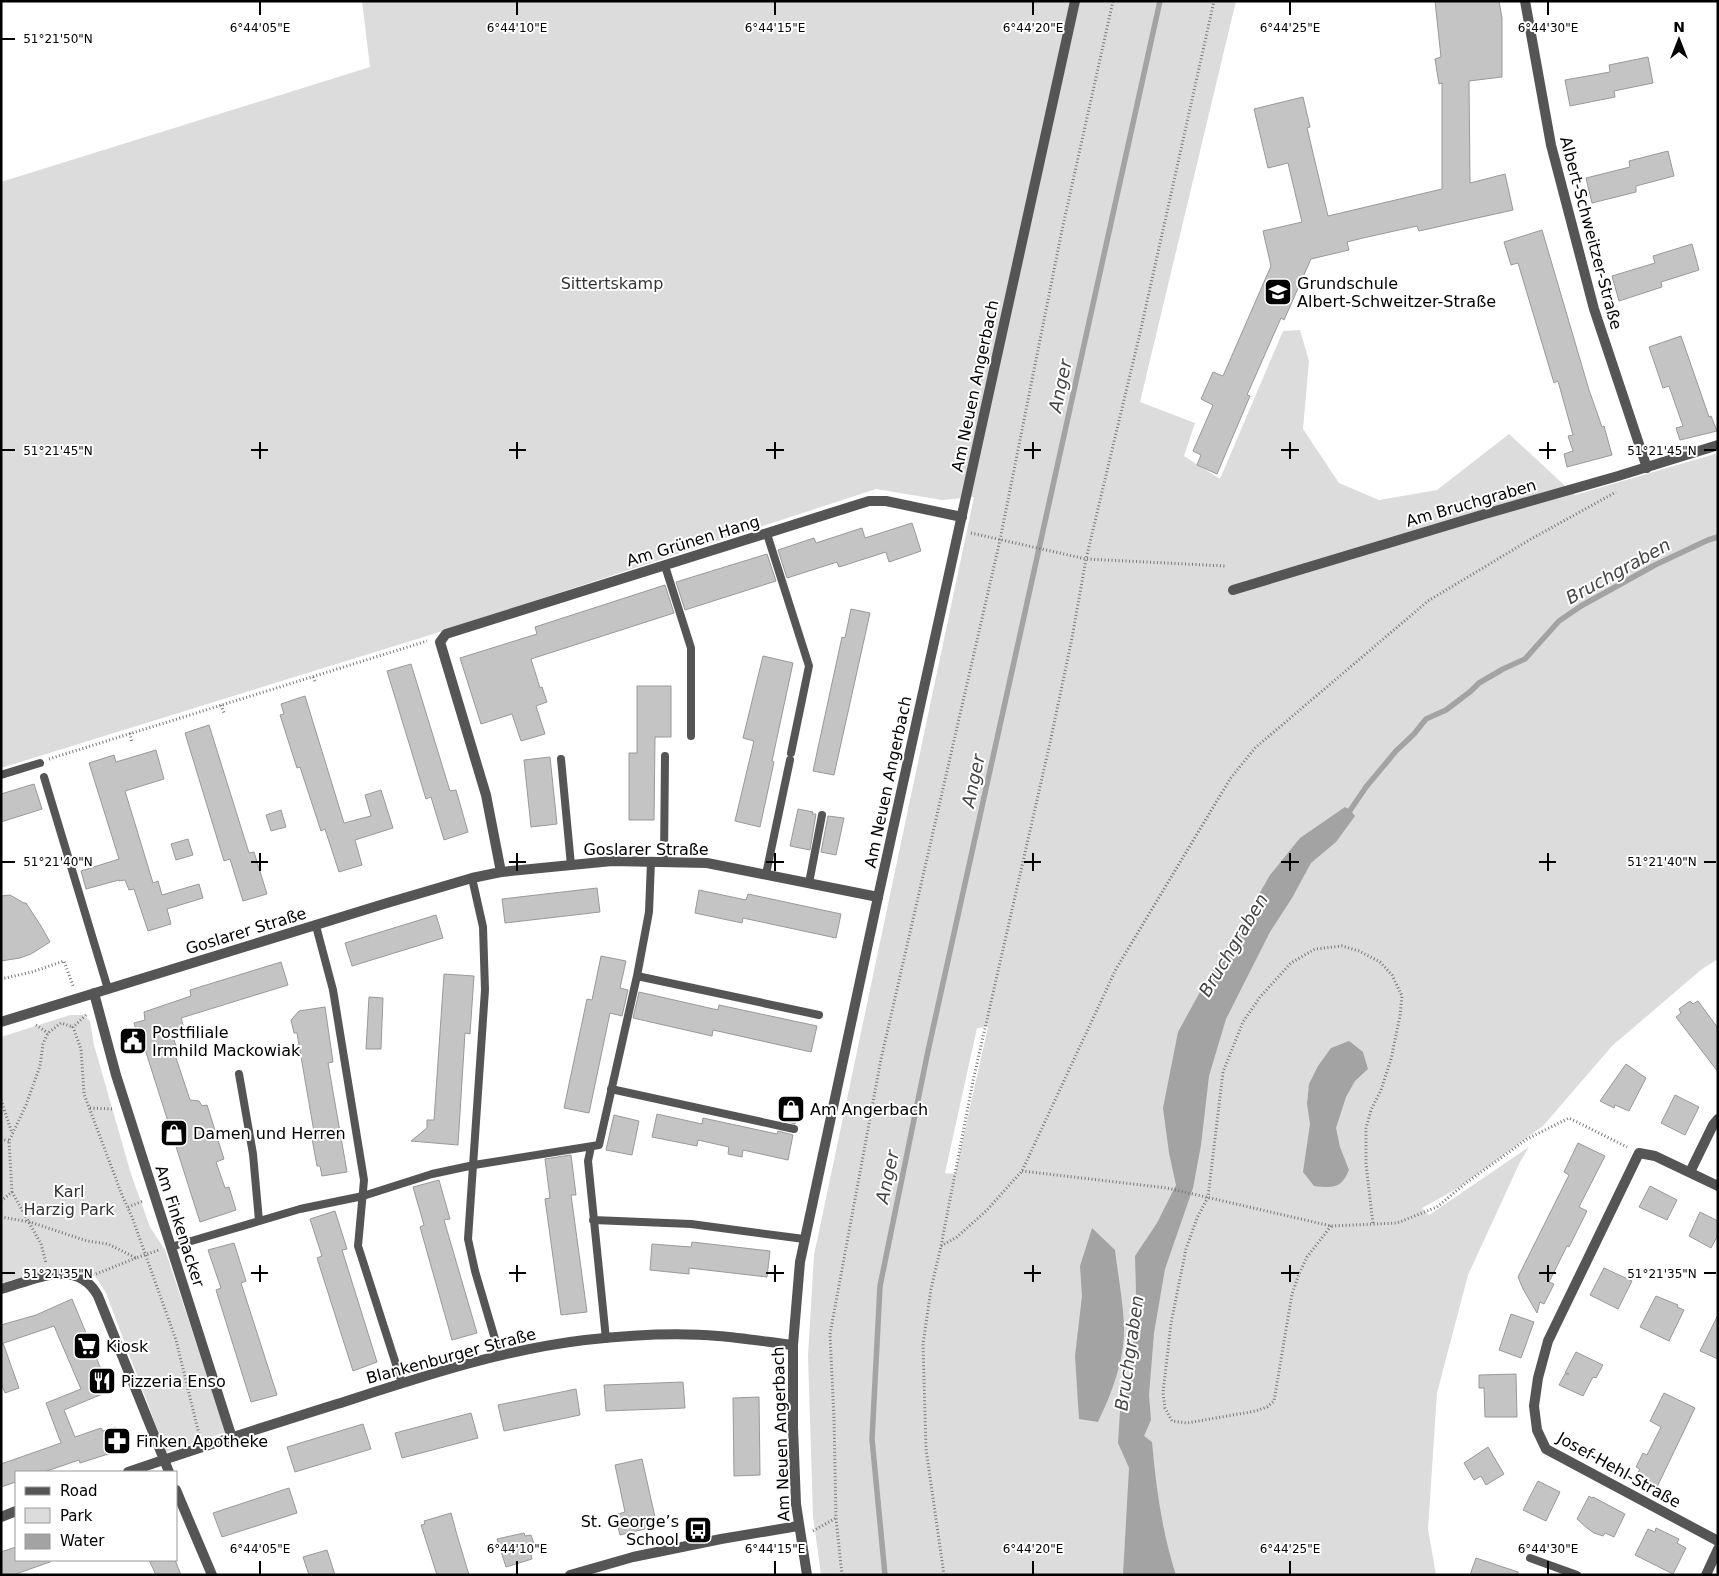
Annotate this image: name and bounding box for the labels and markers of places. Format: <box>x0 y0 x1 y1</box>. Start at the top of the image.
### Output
place label: Grundschule Albert-Schweitzer-Straße <box>1297 274 1496 311</box>
school or university icon: Grundschule Albert-Schweitzer-Straße <box>1263 277 1293 307</box>
place label: Postfiliale Irmhild Mackowiak <box>152 1023 301 1060</box>
public building icon: Postfiliale Irmhild Mackowiak <box>118 1026 148 1056</box>
shop icon: Am Angerbach <box>776 1094 806 1124</box>
place label: Am Angerbach <box>810 1100 928 1119</box>
shop icon: Damen und Herren <box>159 1118 189 1148</box>
place label: Damen und Herren <box>193 1124 346 1143</box>
supermarket icon: Kiosk <box>72 1331 102 1361</box>
place label: Kiosk <box>106 1337 149 1356</box>
restaurant icon: Pizzeria Enso <box>87 1366 117 1396</box>
place label: Pizzeria Enso <box>121 1372 226 1391</box>
pharmacy icon: Finken Apotheke <box>102 1426 132 1456</box>
place label: Finken Apotheke <box>136 1432 268 1451</box>
place label: St. George’s School <box>581 1512 679 1549</box>
bus stop icon: St. George’s School <box>683 1515 713 1545</box>

